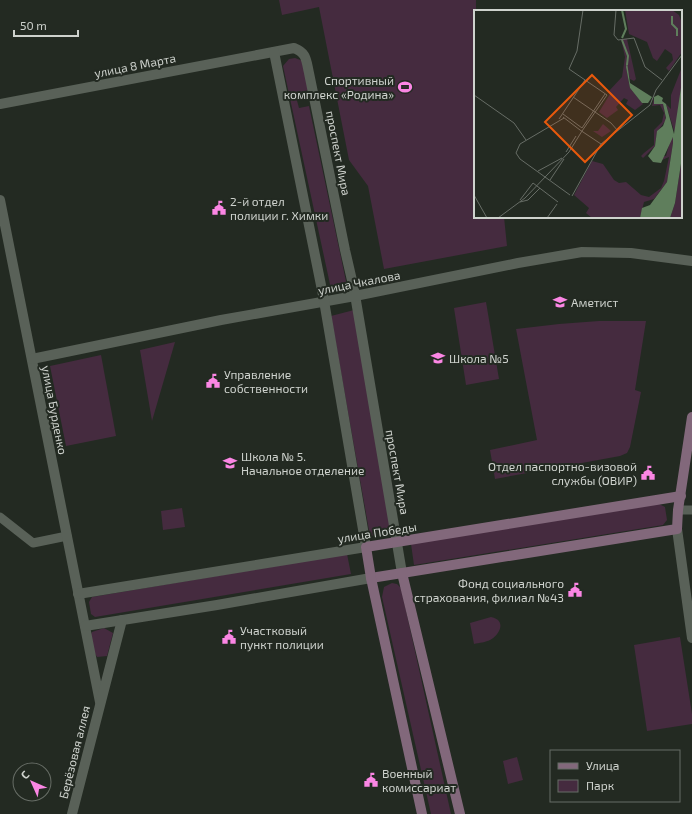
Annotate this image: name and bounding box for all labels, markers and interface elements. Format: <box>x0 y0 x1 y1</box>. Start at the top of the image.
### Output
inset map <box>474 10 682 218</box>
scale bar <box>14 12 78 38</box>
text: 50 m <box>20 18 47 32</box>
street label: улица 8 Марта <box>93 50 177 81</box>
place label: Спортивный комплекс «Родина» <box>284 73 394 101</box>
sports icon: Спортивный комплекс «Родина» <box>397 79 413 95</box>
street label: проспект Мира <box>324 109 354 197</box>
place label: 2-й отдел полиции г. Химки <box>230 194 328 222</box>
public building icon: 2-й отдел полиции г. Химки <box>211 200 227 216</box>
street label: улица Чкалова <box>317 267 402 298</box>
school or university icon: Аметист <box>552 294 568 310</box>
place label: Аметист <box>571 295 618 309</box>
school or university icon: Школа №5 <box>430 350 446 366</box>
place label: Школа №5 <box>449 351 509 365</box>
street label: улица Бурденко <box>39 364 71 456</box>
place label: Управление собственности <box>224 367 308 395</box>
public building icon: Управление собственности <box>205 373 221 389</box>
street label: проспект Мира <box>384 428 412 516</box>
place label: Школа № 5. Начальное отделение <box>241 449 364 477</box>
school or university icon: Школа № 5. Начальное отделение <box>222 455 238 471</box>
place label: Отдел паспортно-визовой службы (ОВИР) <box>488 459 637 488</box>
public building icon: Отдел паспортно-визовой службы (ОВИР) <box>640 465 656 481</box>
street label: улица Победы <box>336 519 418 546</box>
place label: Фонд социального страхования, филиал №43 <box>414 576 564 604</box>
public building icon: Фонд социального страхования, филиал №43 <box>567 582 583 598</box>
place label: Участковый пункт полиции <box>240 623 324 652</box>
public building icon: Участковый пункт полиции <box>221 629 237 645</box>
street label: Берёзовая аллея <box>56 704 92 800</box>
legend <box>550 750 680 802</box>
text: Улица <box>586 758 619 772</box>
north arrow <box>12 762 52 802</box>
place label: Военный комиссариат <box>382 766 456 794</box>
text: С <box>18 767 32 781</box>
public building icon: Военный комиссариат <box>363 772 379 788</box>
text: Парк <box>586 778 615 792</box>

